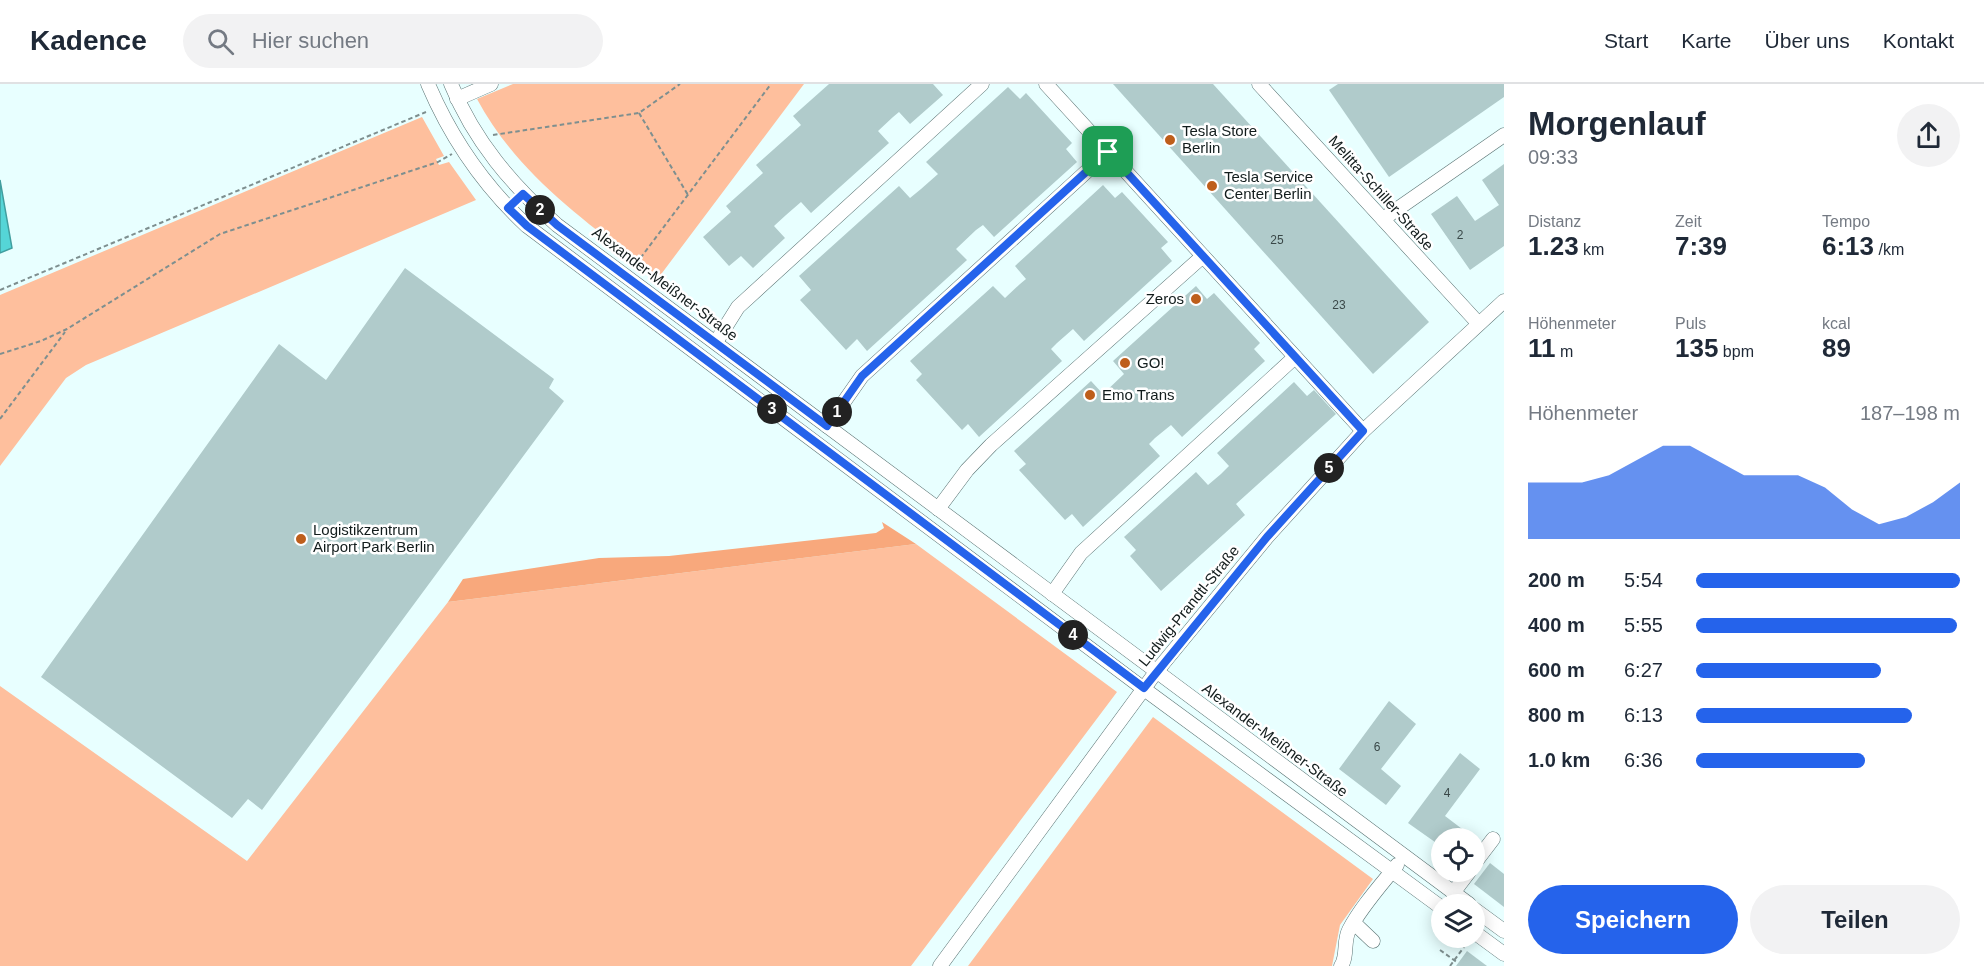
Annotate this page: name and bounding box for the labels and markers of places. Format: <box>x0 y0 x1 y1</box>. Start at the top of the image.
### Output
place label: Tesla Store Berlin <box>1182 122 1257 156</box>
pin <box>1082 126 1133 177</box>
marker: Tesla Store Berlin <box>1163 133 1177 147</box>
place label: Tesla Service Center Berlin <box>1224 168 1313 202</box>
marker: Tesla Service Center Berlin <box>1205 179 1219 193</box>
pin: 2 <box>525 195 555 225</box>
place label: Zeros <box>1146 290 1184 307</box>
marker: Zeros <box>1189 292 1203 306</box>
place label: GO! <box>1137 354 1165 371</box>
marker: GO! <box>1118 356 1132 370</box>
place label: Emo Trans <box>1102 386 1175 403</box>
marker: Emo Trans <box>1083 388 1097 402</box>
pin: 3 <box>757 394 787 424</box>
pin: 1 <box>822 397 852 427</box>
pin: 5 <box>1314 453 1344 483</box>
place label: Logistikzentrum Airport Park Berlin <box>313 521 435 555</box>
marker: Logistikzentrum Airport Park Berlin <box>294 532 308 546</box>
pin: 4 <box>1058 620 1088 650</box>

